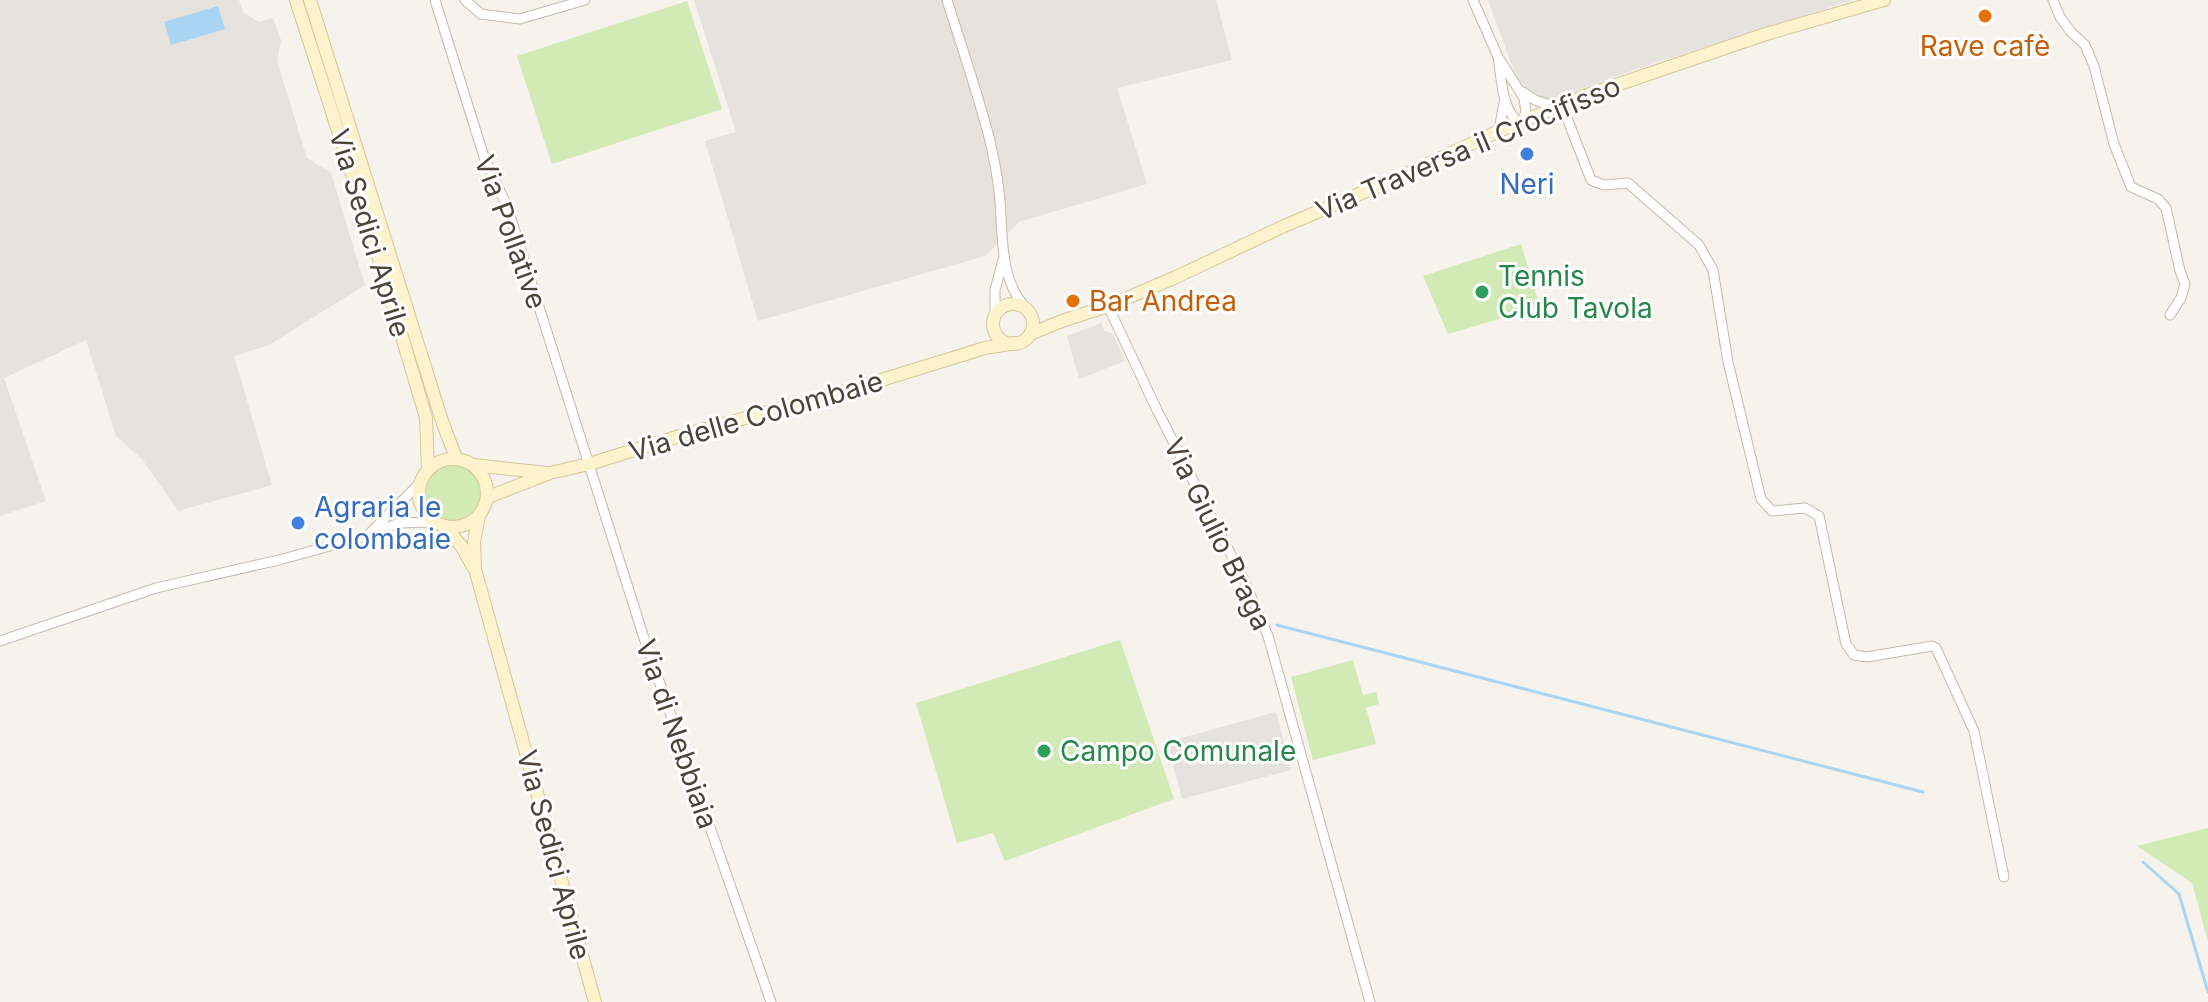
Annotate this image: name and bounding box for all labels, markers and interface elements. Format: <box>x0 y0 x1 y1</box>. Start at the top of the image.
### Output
marker: Rave cafè <box>1976 7 1994 25</box>
place label: Rave cafè <box>1920 29 2050 63</box>
street label: Via Traversa il Crocifisso <box>1311 68 1625 228</box>
street label: Via Sedici Aprile <box>322 125 418 341</box>
marker: Neri <box>1518 145 1536 163</box>
street label: Via Pollative <box>467 151 555 313</box>
place label: Neri <box>1499 167 1555 201</box>
place label: Tennis Club Tavola <box>1498 259 1653 325</box>
marker: Tennis Club Tavola <box>1473 283 1491 301</box>
place label: Bar Andrea <box>1089 284 1237 318</box>
marker: Bar Andrea <box>1064 292 1082 310</box>
street label: Via delle Colombaie <box>625 363 887 469</box>
street label: Via Giulio Braga <box>1157 432 1279 636</box>
place label: Agraria le colombaie <box>314 490 451 556</box>
marker: Agraria le colombaie <box>289 514 307 532</box>
street label: Via di Nebbiaia <box>629 635 725 833</box>
place label: Campo Comunale <box>1060 734 1296 768</box>
marker: Campo Comunale <box>1035 742 1053 760</box>
street label: Via Sedici Aprile <box>510 746 598 964</box>

